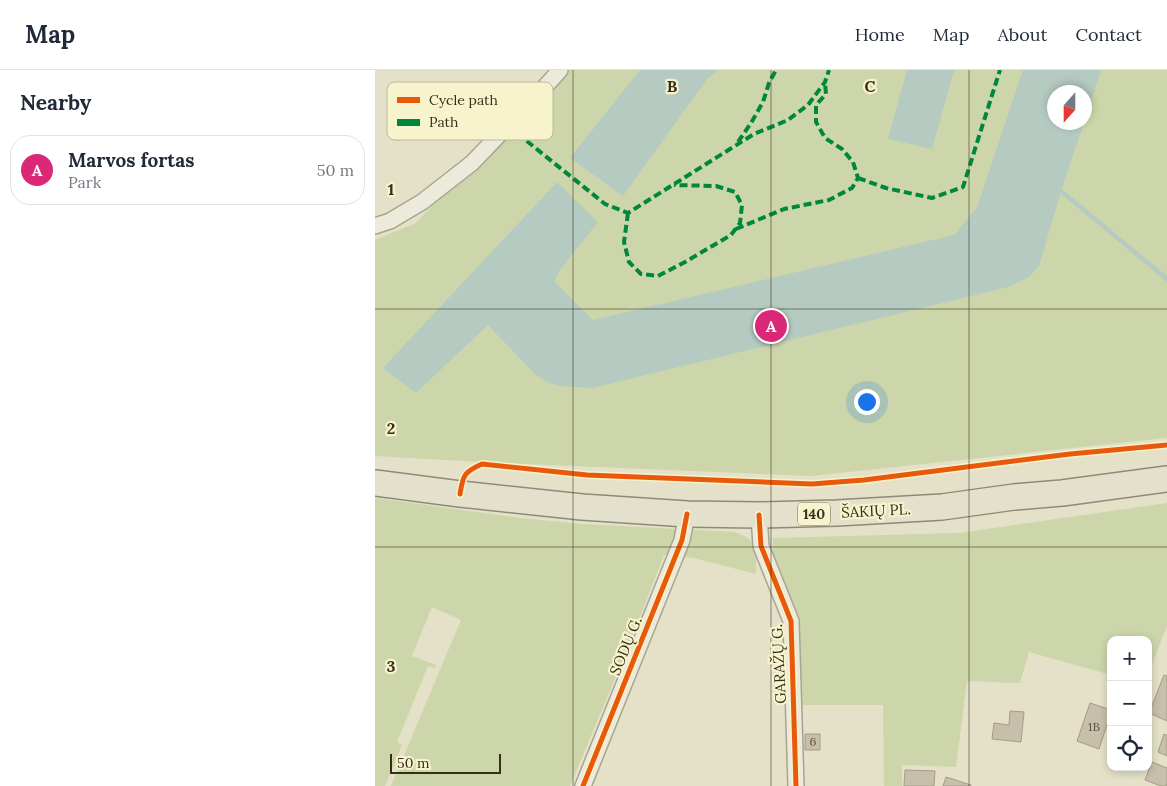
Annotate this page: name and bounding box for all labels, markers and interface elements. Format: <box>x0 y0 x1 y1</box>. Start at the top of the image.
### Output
text: Map <box>25 19 75 50</box>
text: Home <box>855 23 905 46</box>
text: Map <box>933 23 969 46</box>
text: About <box>997 23 1047 46</box>
text: Contact <box>1075 23 1142 46</box>
text: B <box>667 76 678 96</box>
text: C <box>864 76 876 96</box>
legend <box>387 82 553 140</box>
north arrow <box>1047 85 1092 130</box>
text: Nearby <box>20 89 91 116</box>
text: Cycle path <box>429 91 498 109</box>
text: Path <box>429 113 458 131</box>
text: Marvos fortas <box>68 148 194 172</box>
text: A <box>32 160 42 180</box>
text: 50 m <box>317 160 354 180</box>
text: Park <box>68 172 101 192</box>
text: 1 <box>388 179 394 199</box>
pin: A <box>755 307 787 345</box>
your location <box>854 389 880 415</box>
text: 2 <box>387 418 395 438</box>
street label: ŠAKIŲ PL. <box>841 499 911 522</box>
road number: 140 <box>798 502 830 526</box>
street label: SODŲ G. <box>605 614 646 678</box>
street label: GARAŽŲ G. <box>767 624 790 704</box>
map controls <box>1107 636 1152 771</box>
button: + <box>1107 636 1152 681</box>
text: 3 <box>387 656 396 676</box>
button: − <box>1107 681 1152 726</box>
house number: 1B <box>1088 719 1100 734</box>
button: locate <box>1107 726 1152 771</box>
house number: 6 <box>810 734 817 749</box>
scale bar <box>390 751 501 774</box>
text: 50 m <box>397 754 430 772</box>

